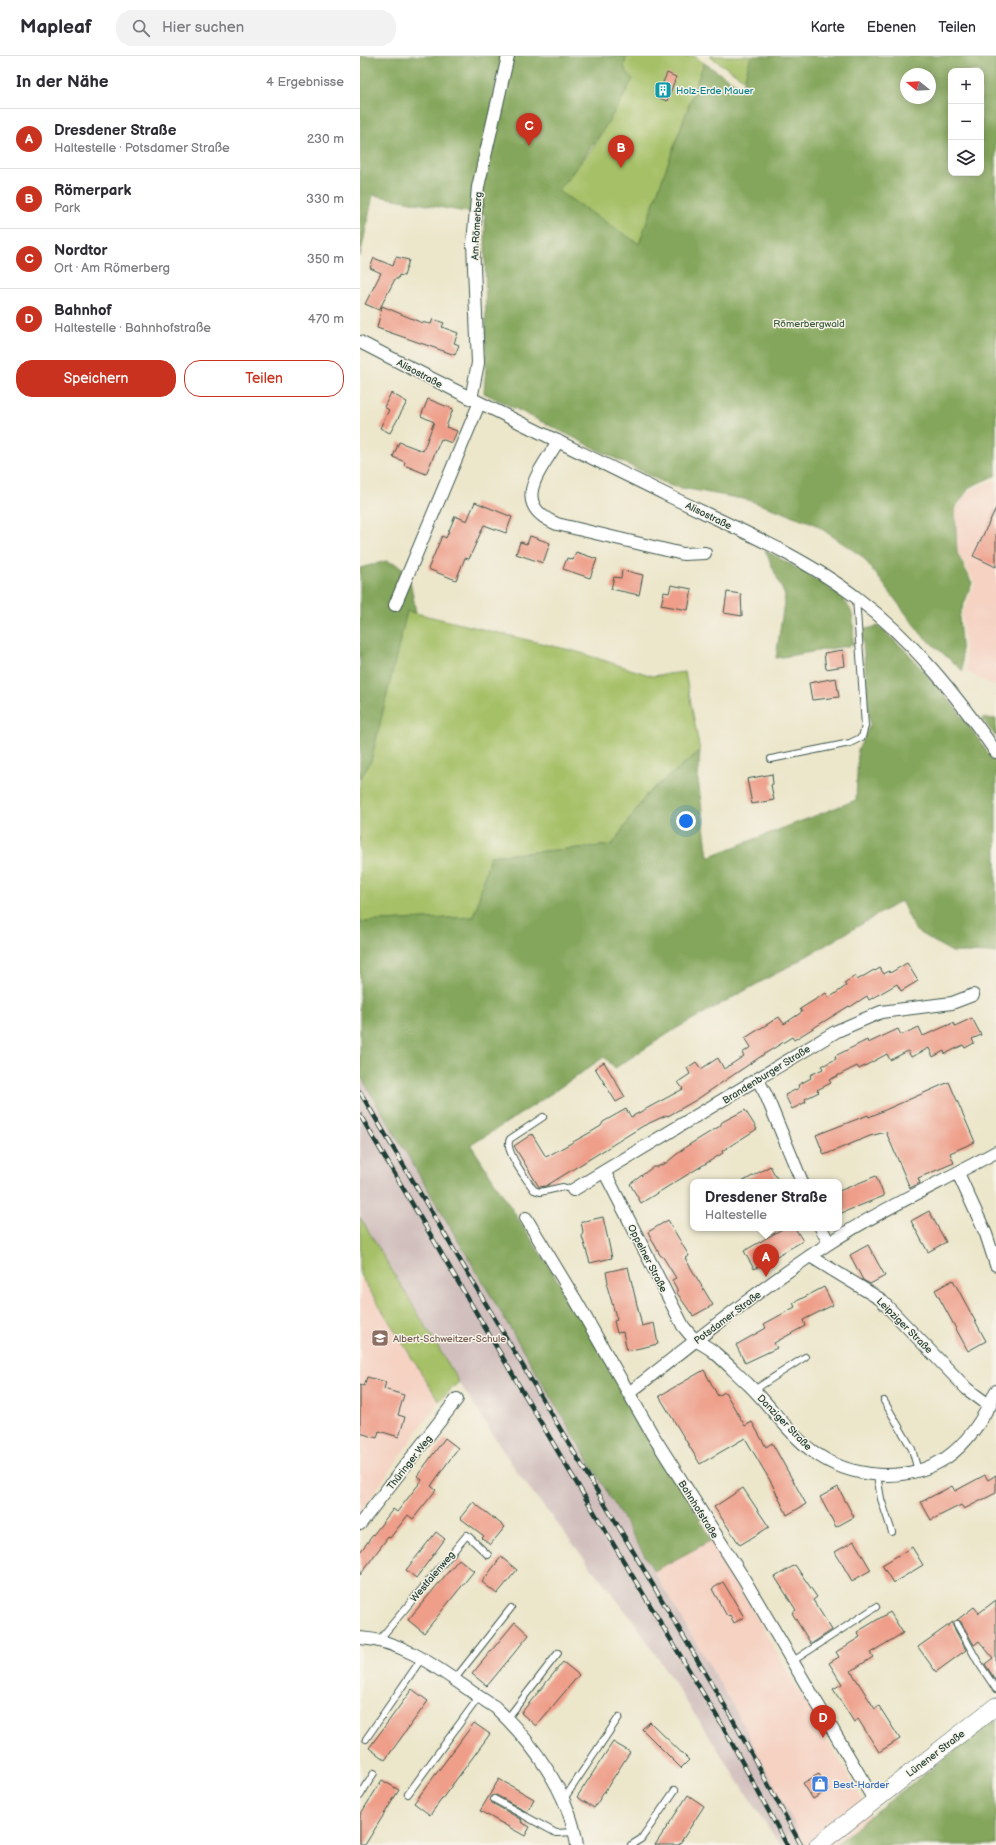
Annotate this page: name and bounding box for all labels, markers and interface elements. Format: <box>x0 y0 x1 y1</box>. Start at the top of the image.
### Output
search box <box>116 10 396 46</box>
text: Mapleaf <box>20 16 92 39</box>
icon: search <box>130 17 152 39</box>
text: Hier suchen <box>162 18 244 37</box>
text: Karte <box>811 19 845 36</box>
text: Ebenen <box>867 19 916 36</box>
text: Teilen <box>938 19 976 36</box>
north arrow <box>900 68 936 104</box>
map controls <box>948 68 984 176</box>
button: + <box>948 68 984 104</box>
text: In der Nähe <box>16 72 109 92</box>
text: 4 Ergebnisse <box>266 74 344 90</box>
building icon: Holz-Erde Mauer <box>653 80 673 100</box>
place label: Holz-Erde Mauer <box>676 85 754 97</box>
button: − <box>948 104 984 140</box>
pin: C <box>516 113 542 146</box>
text: Dresdener Straße <box>54 121 176 140</box>
text: A <box>25 131 33 147</box>
text: 230 m <box>307 131 344 147</box>
pin: B <box>608 135 634 168</box>
text: Haltestelle · Potsdamer Straße <box>54 140 230 156</box>
button: layers <box>948 140 984 176</box>
text: Römerpark <box>54 181 131 200</box>
text: B <box>24 191 34 207</box>
text: 330 m <box>306 191 344 207</box>
street label: Am Römerberg <box>469 191 485 261</box>
text: Park <box>54 200 80 216</box>
text: Nordtor <box>54 241 108 260</box>
text: C <box>24 251 34 267</box>
text: 350 m <box>307 251 344 267</box>
text: Ort · Am Römerberg <box>54 260 170 276</box>
text: Bahnhof <box>54 301 112 320</box>
text: D <box>24 311 34 327</box>
text: 470 m <box>308 311 344 327</box>
park label: Römerbergwald <box>773 318 845 330</box>
text: Haltestelle · Bahnhofstraße <box>54 320 211 336</box>
street label: Alisostraße <box>395 357 444 391</box>
button: Speichern <box>16 360 176 397</box>
button: Teilen <box>184 360 344 397</box>
street label: Alisostraße <box>683 500 734 532</box>
your location <box>676 811 696 831</box>
street label: Brandenburger Straße <box>721 1043 813 1107</box>
popup <box>690 1179 842 1231</box>
text: Dresdener Straße <box>705 1188 827 1207</box>
text: Haltestelle <box>705 1207 767 1223</box>
street label: Oppelner Straße <box>625 1222 669 1295</box>
pin: A <box>753 1244 779 1277</box>
street label: Potsdamer Straße <box>692 1289 764 1347</box>
street label: Leipziger Straße <box>874 1295 935 1356</box>
school or university icon: Albert-Schweitzer-Schule <box>370 1328 390 1348</box>
place label: Albert-Schweitzer-Schule <box>393 1333 506 1345</box>
street label: Danziger Straße <box>755 1392 814 1453</box>
street label: Thüringer Weg <box>385 1433 435 1492</box>
street label: Bahnhofstraße <box>676 1478 721 1541</box>
street label: Westfalenweg <box>408 1549 458 1605</box>
pin: D <box>810 1705 836 1738</box>
street label: Lünener Straße <box>904 1728 967 1780</box>
shop icon: Best-Harder <box>810 1774 830 1794</box>
place label: Best-Harder <box>833 1779 889 1791</box>

